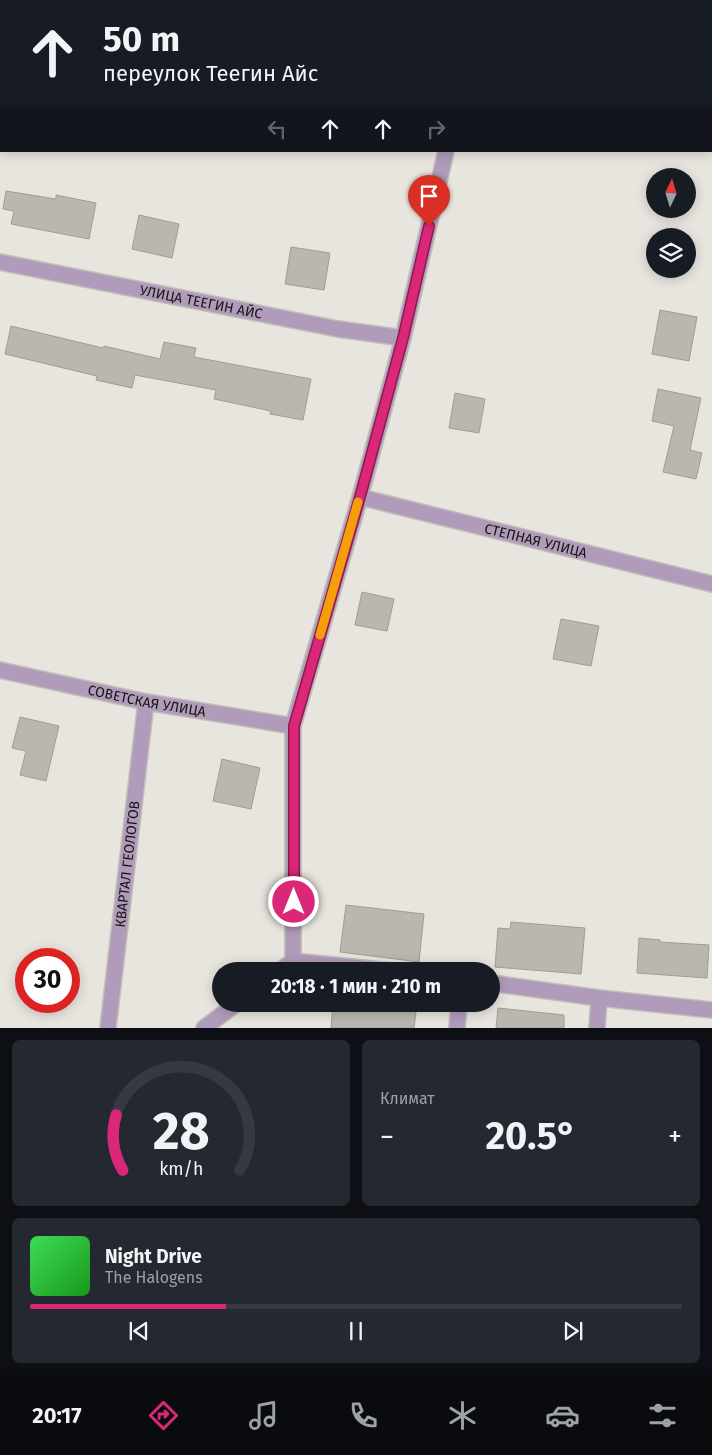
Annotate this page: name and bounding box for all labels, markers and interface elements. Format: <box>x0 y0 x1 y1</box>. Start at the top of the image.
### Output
text: 50 m <box>103 18 180 60</box>
icon: ahead <box>20 20 85 85</box>
text: переулок Теегин Айс <box>103 60 318 87</box>
icon: left <box>263 115 291 143</box>
icon: ahead <box>316 115 344 143</box>
icon: ahead <box>369 115 397 143</box>
icon: right <box>422 115 450 143</box>
north arrow <box>646 168 696 218</box>
map controls <box>646 168 696 278</box>
pin <box>408 175 450 226</box>
icon: arrive <box>415 182 443 210</box>
button: layers <box>646 228 696 278</box>
street label: УЛИЦА ТЕЕГИН АЙС <box>138 282 264 323</box>
street label: СТЕПНАЯ УЛИЦА <box>483 520 589 562</box>
street label: СОВЕТСКАЯ УЛИЦА <box>86 681 207 721</box>
street label: КВАРТАЛ ГЕОЛОГОВ <box>112 800 143 928</box>
position arrow <box>267 875 319 927</box>
speed limit sign: 30 <box>15 948 80 1013</box>
text: 20:18 · 1 мин · 210 m <box>271 975 441 998</box>
text: Климат <box>380 1089 435 1108</box>
text: 28 <box>152 1100 210 1163</box>
text: 20.5° <box>485 1113 577 1159</box>
text: − <box>380 1120 394 1153</box>
text: + <box>668 1120 682 1153</box>
text: km/h <box>159 1158 203 1180</box>
text: Night Drive <box>105 1245 202 1268</box>
text: The Halogens <box>105 1268 203 1287</box>
icon: previous <box>125 1317 153 1345</box>
icon: pause <box>342 1317 370 1345</box>
icon: next <box>559 1317 587 1345</box>
icon: directions <box>146 1398 181 1433</box>
icon: music <box>246 1398 281 1433</box>
icon: phone <box>346 1398 381 1433</box>
icon: climate <box>445 1398 480 1433</box>
icon: car <box>545 1398 580 1433</box>
icon: filters <box>645 1398 680 1433</box>
text: 20:17 <box>32 1402 82 1429</box>

